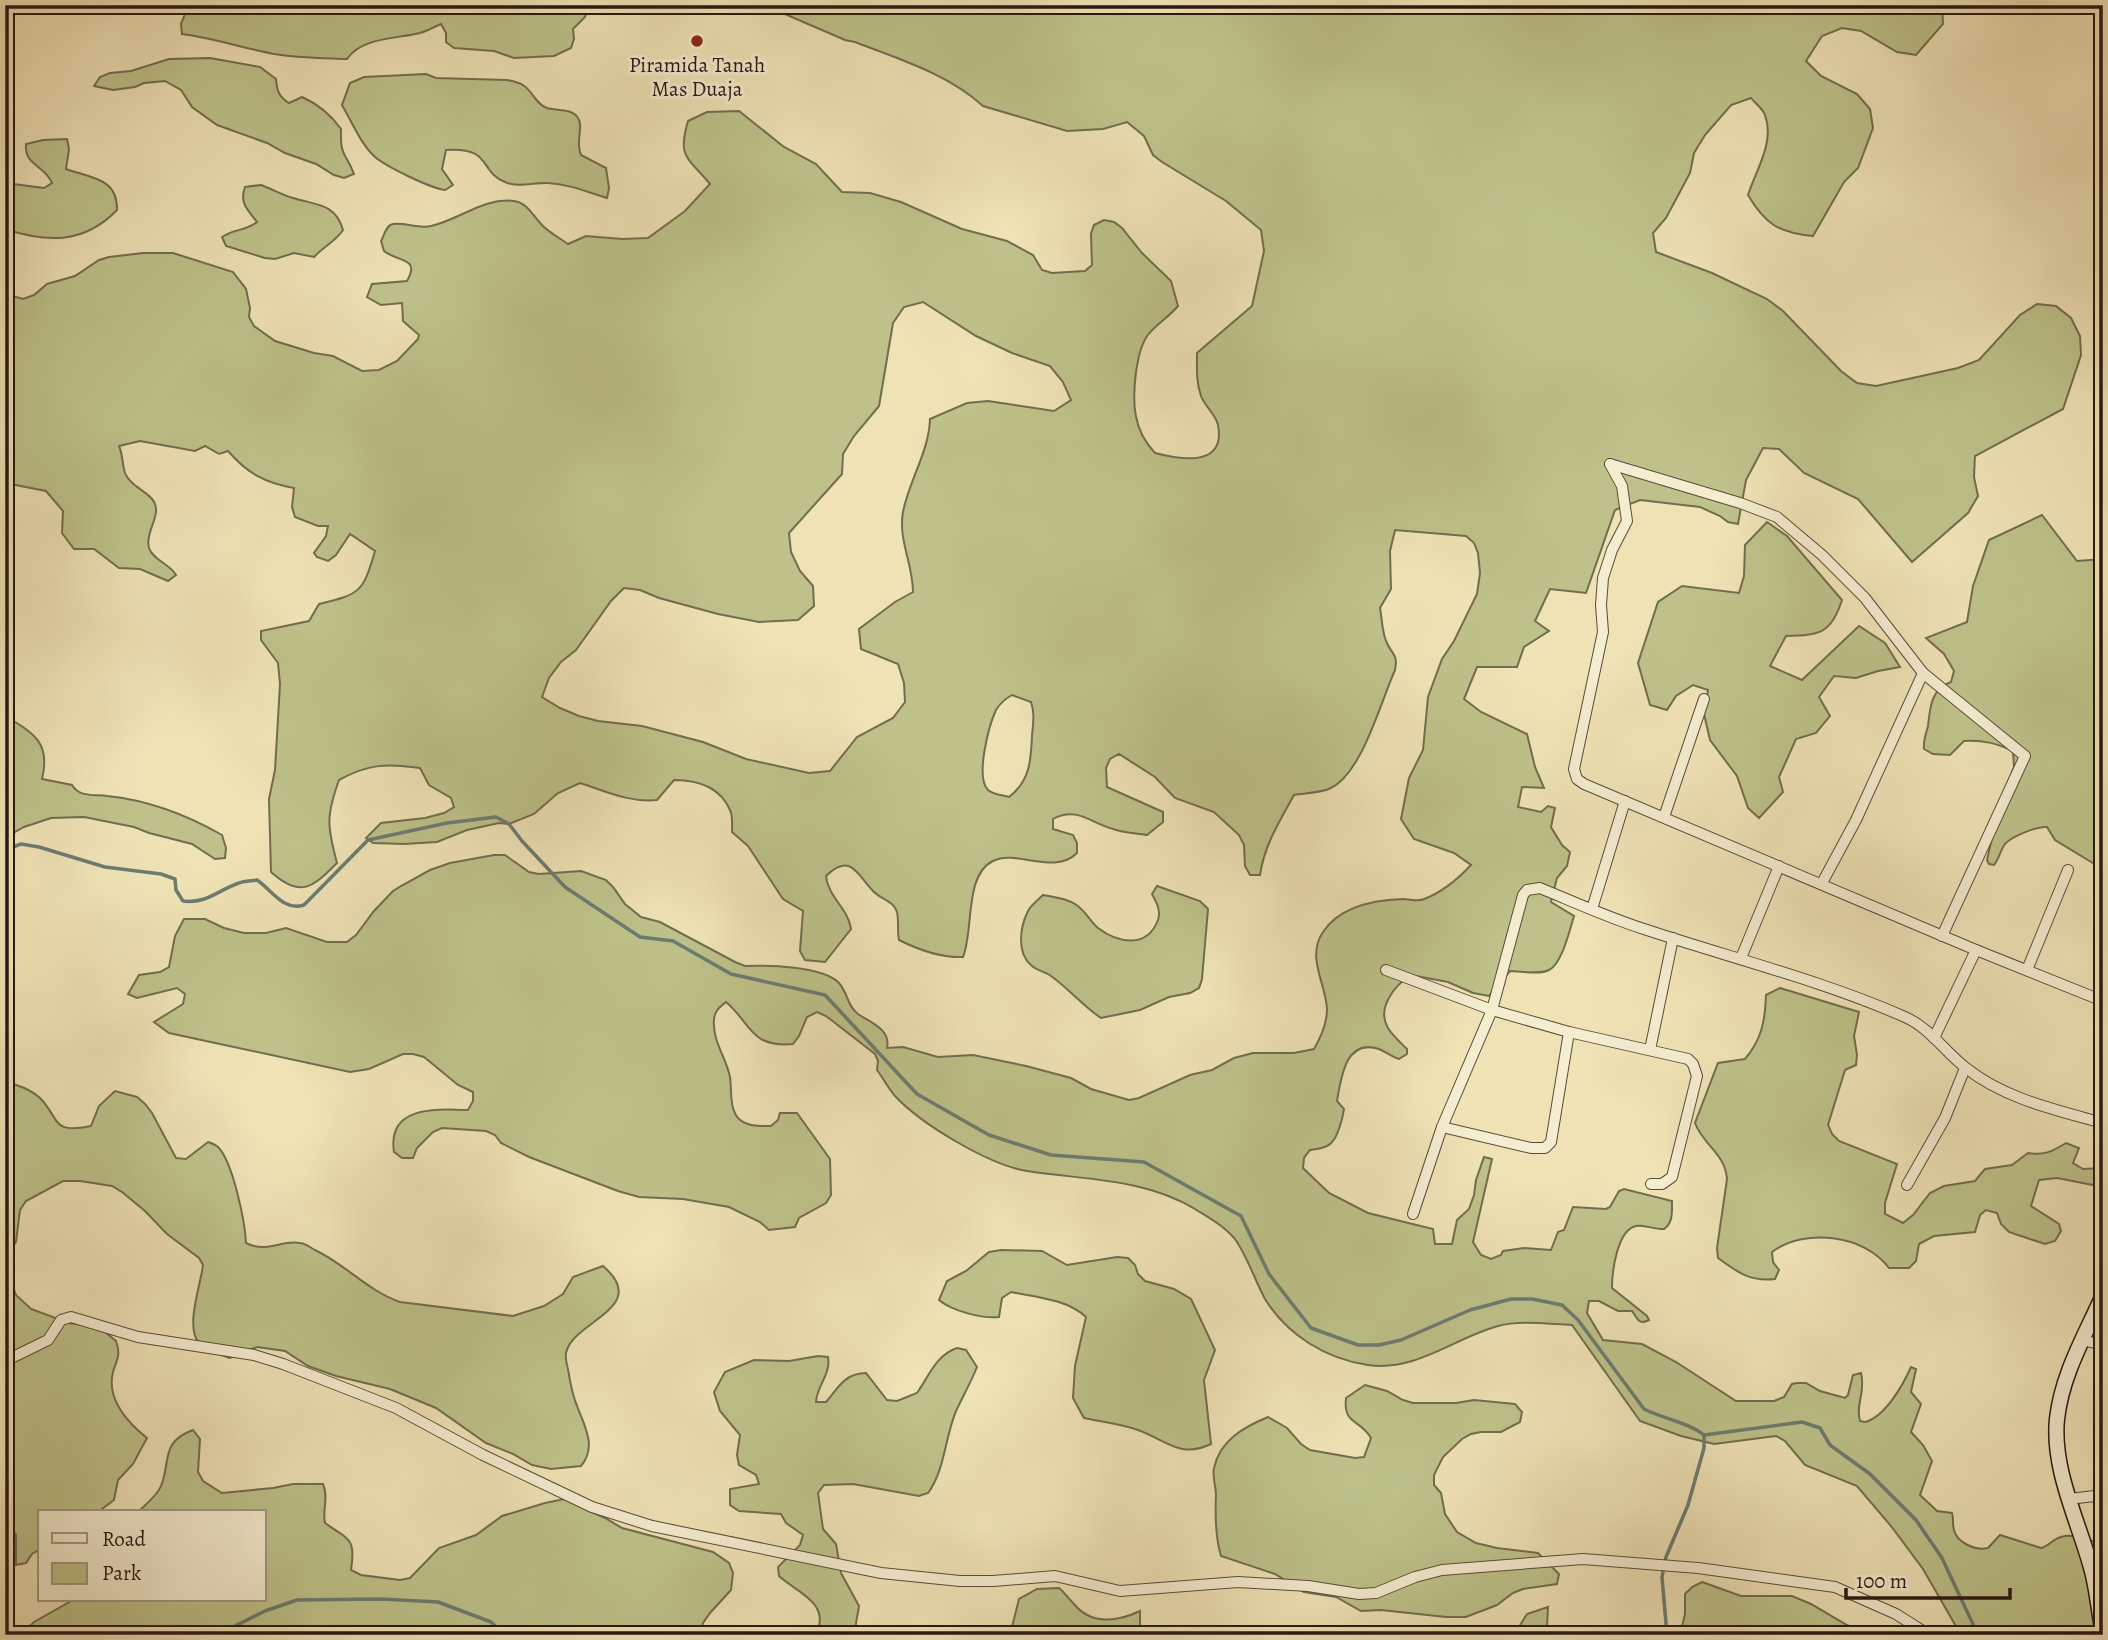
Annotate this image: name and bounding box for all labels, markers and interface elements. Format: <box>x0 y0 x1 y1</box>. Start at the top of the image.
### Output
marker: Piramida Tanah Mas Duaja <box>689 33 705 49</box>
place label: Piramida Tanah Mas Duaja <box>629 51 765 103</box>
legend <box>38 1510 266 1602</box>
text: Road <box>102 1525 146 1553</box>
scale bar <box>1846 1556 2010 1600</box>
text: Park <box>102 1559 142 1587</box>
text: 100 m <box>1856 1567 1907 1595</box>

